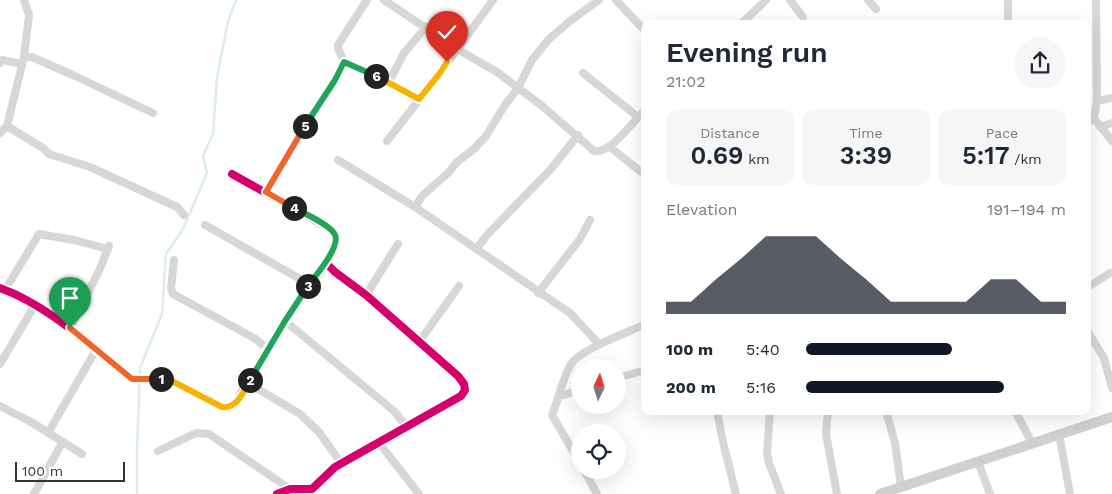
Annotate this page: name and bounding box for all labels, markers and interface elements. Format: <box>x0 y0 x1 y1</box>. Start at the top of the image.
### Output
pin <box>426 11 468 62</box>
icon: check <box>433 18 461 46</box>
text: Evening run <box>666 36 827 69</box>
button: share <box>1014 37 1066 89</box>
pin: 6 <box>364 64 388 88</box>
text: 6 <box>372 68 381 84</box>
text: 21:02 <box>666 72 706 91</box>
pin: 5 <box>292 114 318 138</box>
text: 5 <box>301 118 310 134</box>
text: Distance <box>700 125 760 141</box>
text: Time <box>849 125 883 141</box>
text: Pace <box>986 125 1018 141</box>
text: 0.69 <box>690 141 744 170</box>
text: 3:39 <box>840 141 892 170</box>
text: 5:17 <box>962 141 1010 170</box>
text: km <box>744 151 770 167</box>
text: /km <box>1010 151 1042 167</box>
pin: 4 <box>282 196 306 220</box>
text: 4 <box>290 200 299 216</box>
text: Elevation <box>666 200 737 219</box>
text: 191–194 m <box>987 200 1066 219</box>
pin: 3 <box>296 274 320 298</box>
pin <box>49 277 91 328</box>
text: 3 <box>304 278 313 294</box>
icon: arrive <box>56 284 84 312</box>
text: 100 m <box>666 340 713 359</box>
text: 5:40 <box>746 340 780 359</box>
north arrow <box>571 359 626 414</box>
map controls <box>571 359 626 479</box>
pin: 1 <box>148 366 174 392</box>
pin: 2 <box>238 368 262 392</box>
text: 1 <box>158 371 165 387</box>
text: 2 <box>246 372 255 388</box>
text: 200 m <box>666 378 716 397</box>
text: 5:16 <box>746 378 776 397</box>
button: locate <box>571 424 626 479</box>
scale bar <box>15 459 125 482</box>
text: 100 m <box>22 463 63 479</box>

